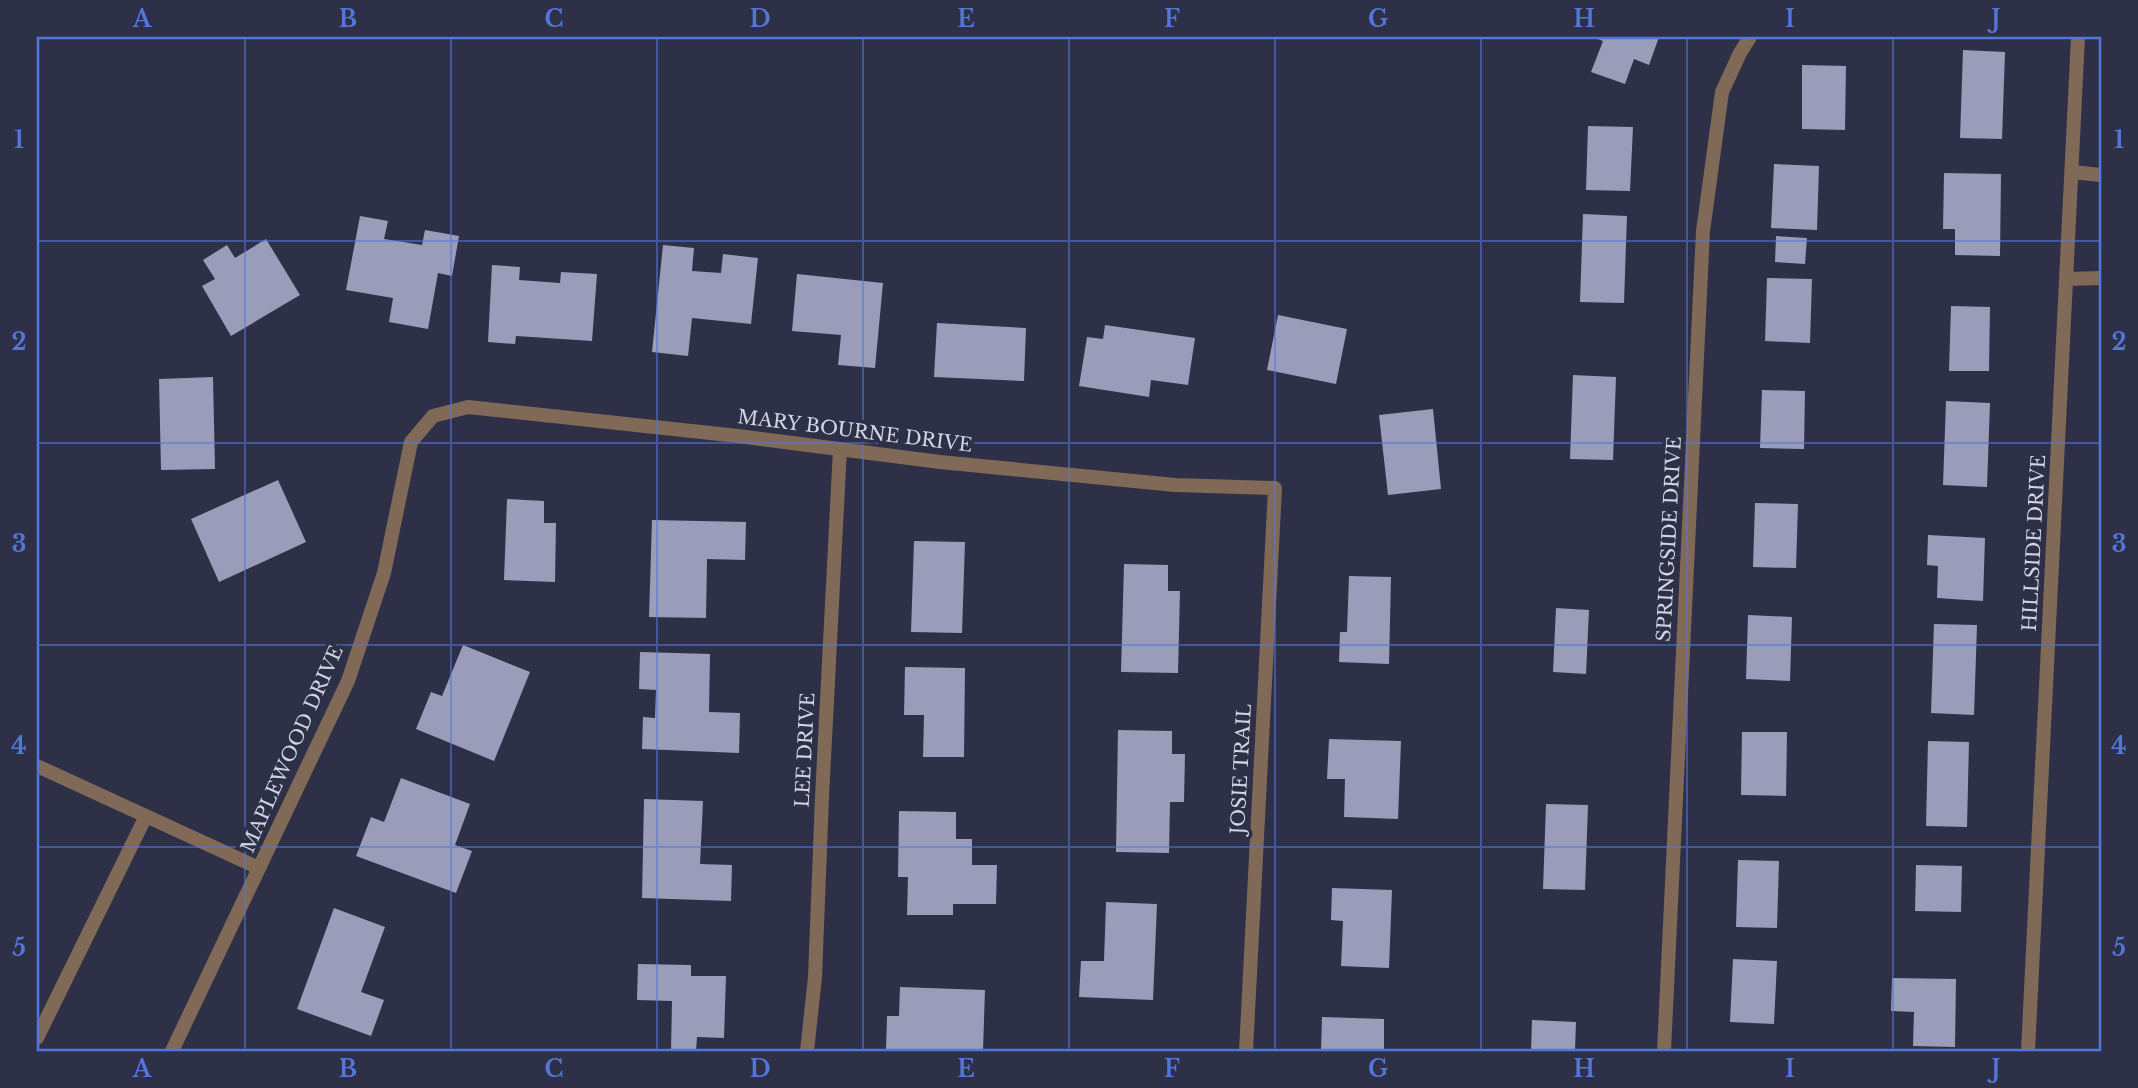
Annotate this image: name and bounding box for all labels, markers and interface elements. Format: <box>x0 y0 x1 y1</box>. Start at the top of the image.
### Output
text: A <box>132 5 153 33</box>
text: B <box>339 5 357 33</box>
text: C <box>545 5 563 33</box>
text: D <box>749 5 771 33</box>
text: E <box>957 5 975 33</box>
text: F <box>1164 5 1180 33</box>
text: G <box>1368 5 1388 33</box>
text: H <box>1573 5 1595 33</box>
text: I <box>1785 5 1795 33</box>
text: J <box>1987 5 2001 33</box>
text: 1 <box>14 126 24 154</box>
text: 1 <box>2114 126 2124 154</box>
text: 2 <box>12 328 26 356</box>
text: 2 <box>2112 328 2126 356</box>
street label: MARY BOURNE DRIVE <box>736 405 974 457</box>
street label: SPRINGSIDE DRIVE <box>1652 436 1686 642</box>
street label: HILLSIDE DRIVE <box>2018 454 2050 632</box>
text: 3 <box>12 530 26 558</box>
text: 3 <box>2112 530 2126 558</box>
street label: MAPLEWOOD DRIVE <box>236 642 348 856</box>
street label: LEE DRIVE <box>791 692 819 808</box>
street label: JOSIE TRAIL <box>1226 703 1256 838</box>
text: 4 <box>11 732 27 760</box>
text: 4 <box>2111 732 2127 760</box>
text: 5 <box>12 934 26 962</box>
text: 5 <box>2112 934 2126 962</box>
text: A <box>132 1055 153 1083</box>
text: B <box>339 1055 357 1083</box>
text: C <box>545 1055 563 1083</box>
text: D <box>749 1055 771 1083</box>
text: E <box>957 1055 975 1083</box>
text: F <box>1164 1055 1180 1083</box>
text: G <box>1368 1055 1388 1083</box>
text: H <box>1573 1055 1595 1083</box>
text: I <box>1785 1055 1795 1083</box>
text: J <box>1987 1055 2001 1083</box>

